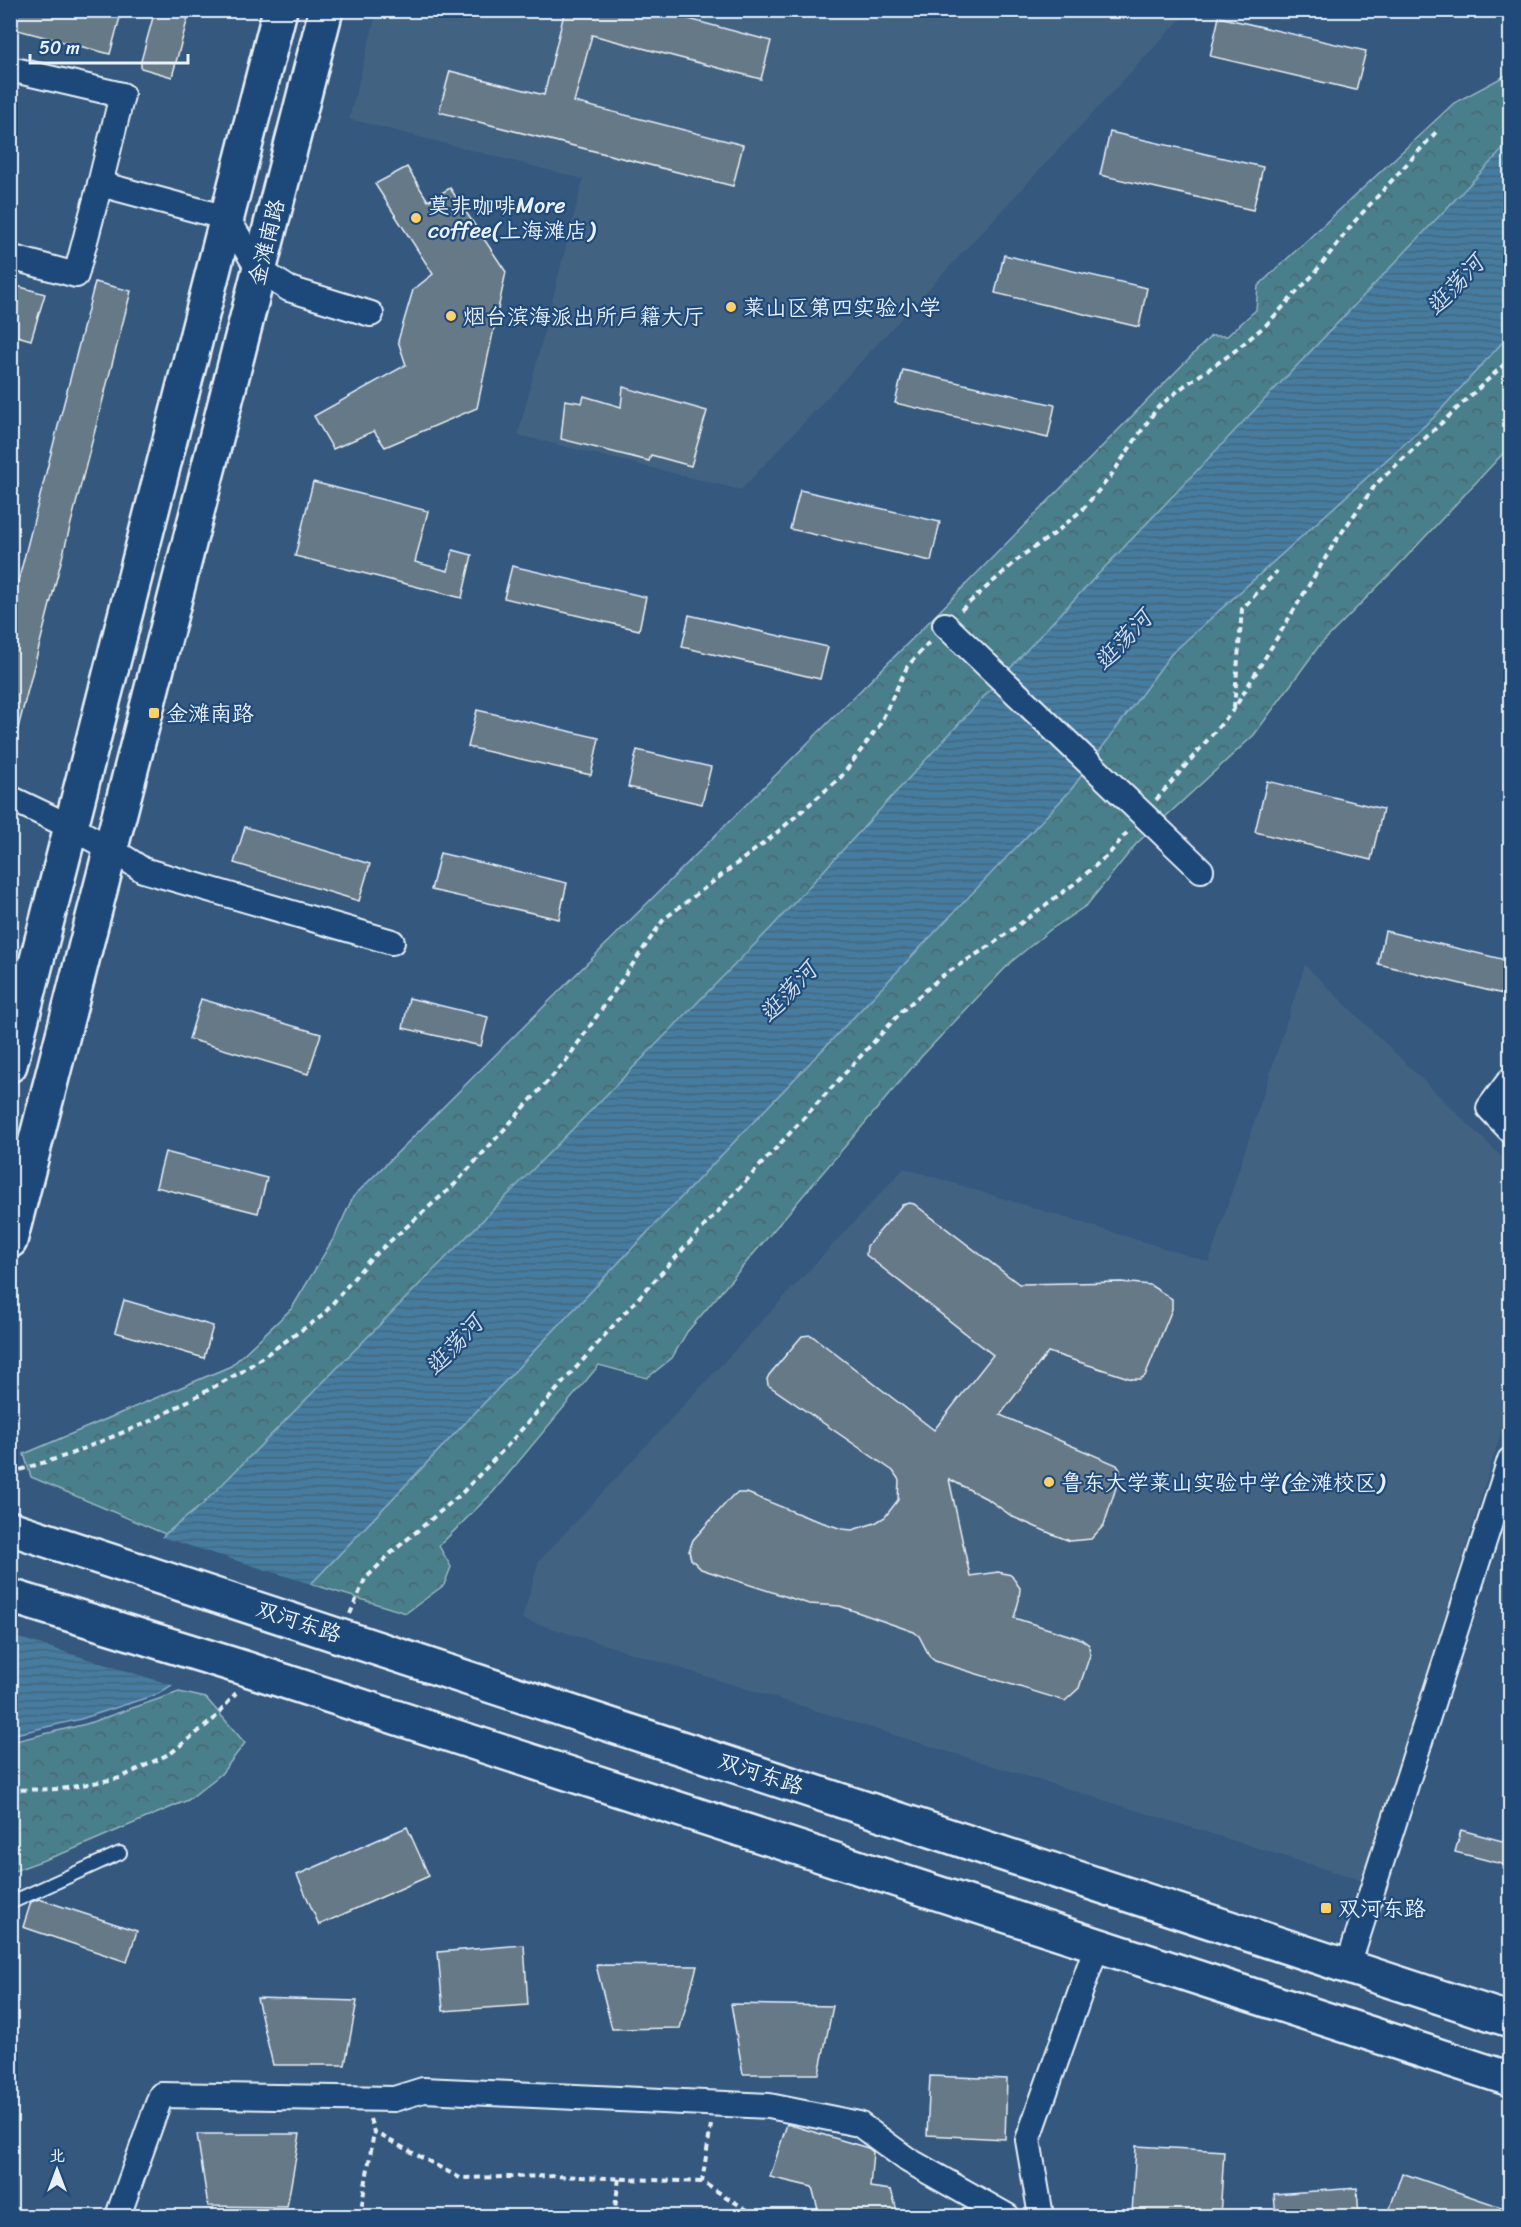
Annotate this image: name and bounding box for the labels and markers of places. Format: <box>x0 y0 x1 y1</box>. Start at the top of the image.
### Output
place label: 莫非咖啡More coffee(上海滩店) <box>428 186 596 250</box>
marker: 莫非咖啡More coffee(上海滩店) <box>409 211 423 225</box>
place label: 莱山区第四实验小学 <box>743 288 941 327</box>
place label: 烟台滨海派出所户籍大厅 <box>463 297 705 336</box>
marker: 莱山区第四实验小学 <box>724 300 738 314</box>
marker: 烟台滨海派出所户籍大厅 <box>444 309 458 323</box>
place label: 金滩南路 <box>166 694 254 733</box>
marker: 金滩南路 <box>147 706 161 720</box>
place label: 鲁东大学莱山实验中学(金滩校区) <box>1061 1463 1386 1502</box>
marker: 鲁东大学莱山实验中学(金滩校区) <box>1042 1475 1056 1489</box>
place label: 双河东路 <box>1338 1889 1426 1928</box>
marker: 双河东路 <box>1319 1901 1333 1915</box>

